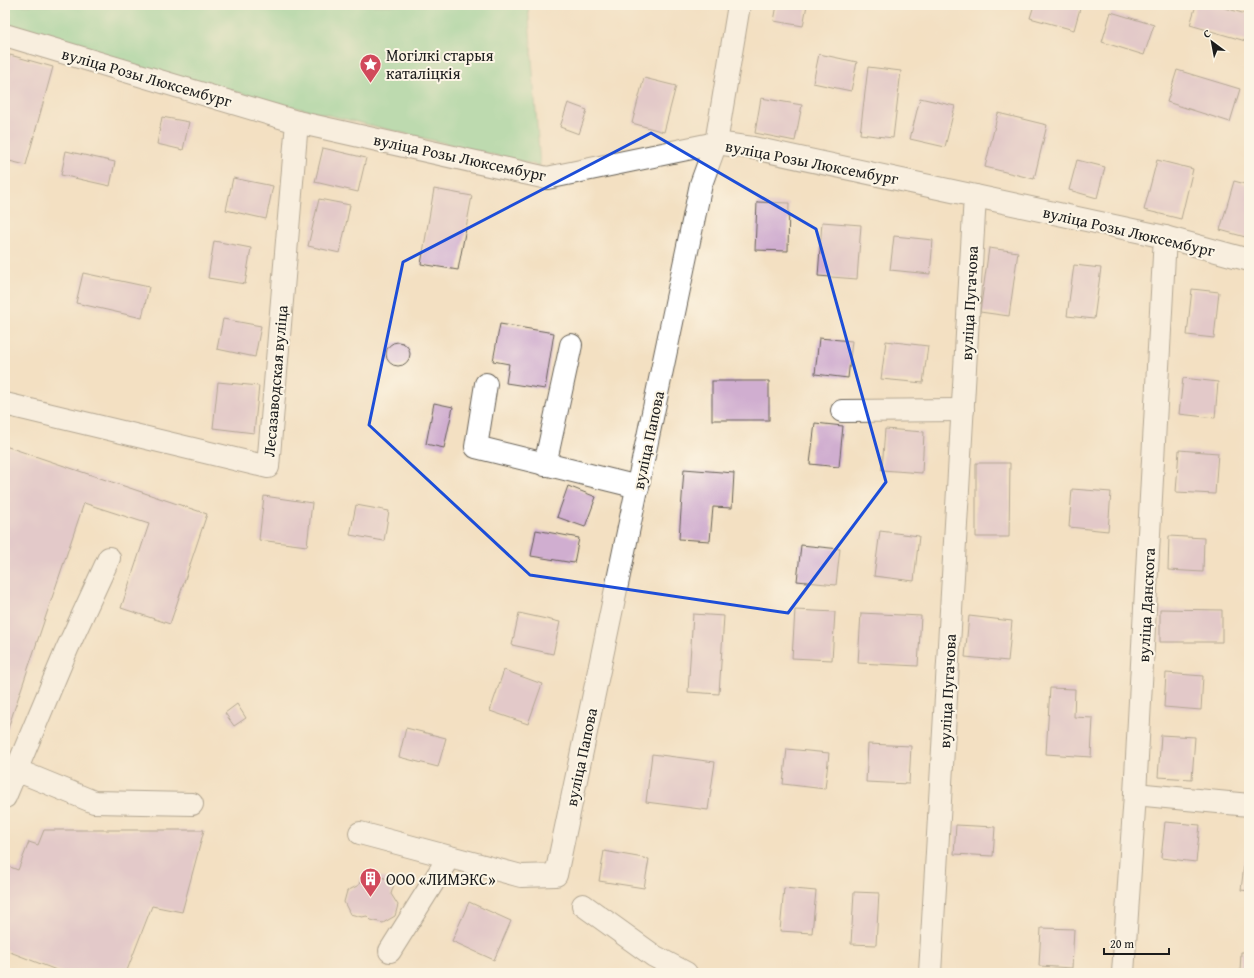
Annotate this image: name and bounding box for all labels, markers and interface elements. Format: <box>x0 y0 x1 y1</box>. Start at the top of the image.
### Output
north arrow <box>1192 22 1232 62</box>
text: С <box>1200 25 1214 42</box>
street label: вуліца Розы Люксембург <box>59 41 235 113</box>
place label: Могілкі старыя каталіцкія <box>386 43 494 85</box>
place icon: Могілкі старыя каталіцкія <box>357 51 383 84</box>
street label: вуліца Розы Люксембург <box>372 127 549 187</box>
street label: вуліца Розы Люксембург <box>723 133 901 191</box>
street label: вуліца Розы Люксембург <box>1041 200 1218 263</box>
street label: вуліца Пугачова <box>954 245 984 361</box>
street label: Лесазаводская вуліца <box>256 304 294 458</box>
street label: вуліца Папова <box>626 388 670 491</box>
street label: вуліца Данскога <box>1131 547 1161 663</box>
street label: вуліца Пугачова <box>932 633 962 749</box>
street label: вуліца Папова <box>559 705 603 808</box>
building icon: ООО «ЛИМЭКС» <box>357 866 383 899</box>
place label: ООО «ЛИМЭКС» <box>386 867 496 891</box>
scale bar <box>1104 930 1169 956</box>
text: 20 m <box>1110 935 1134 952</box>

